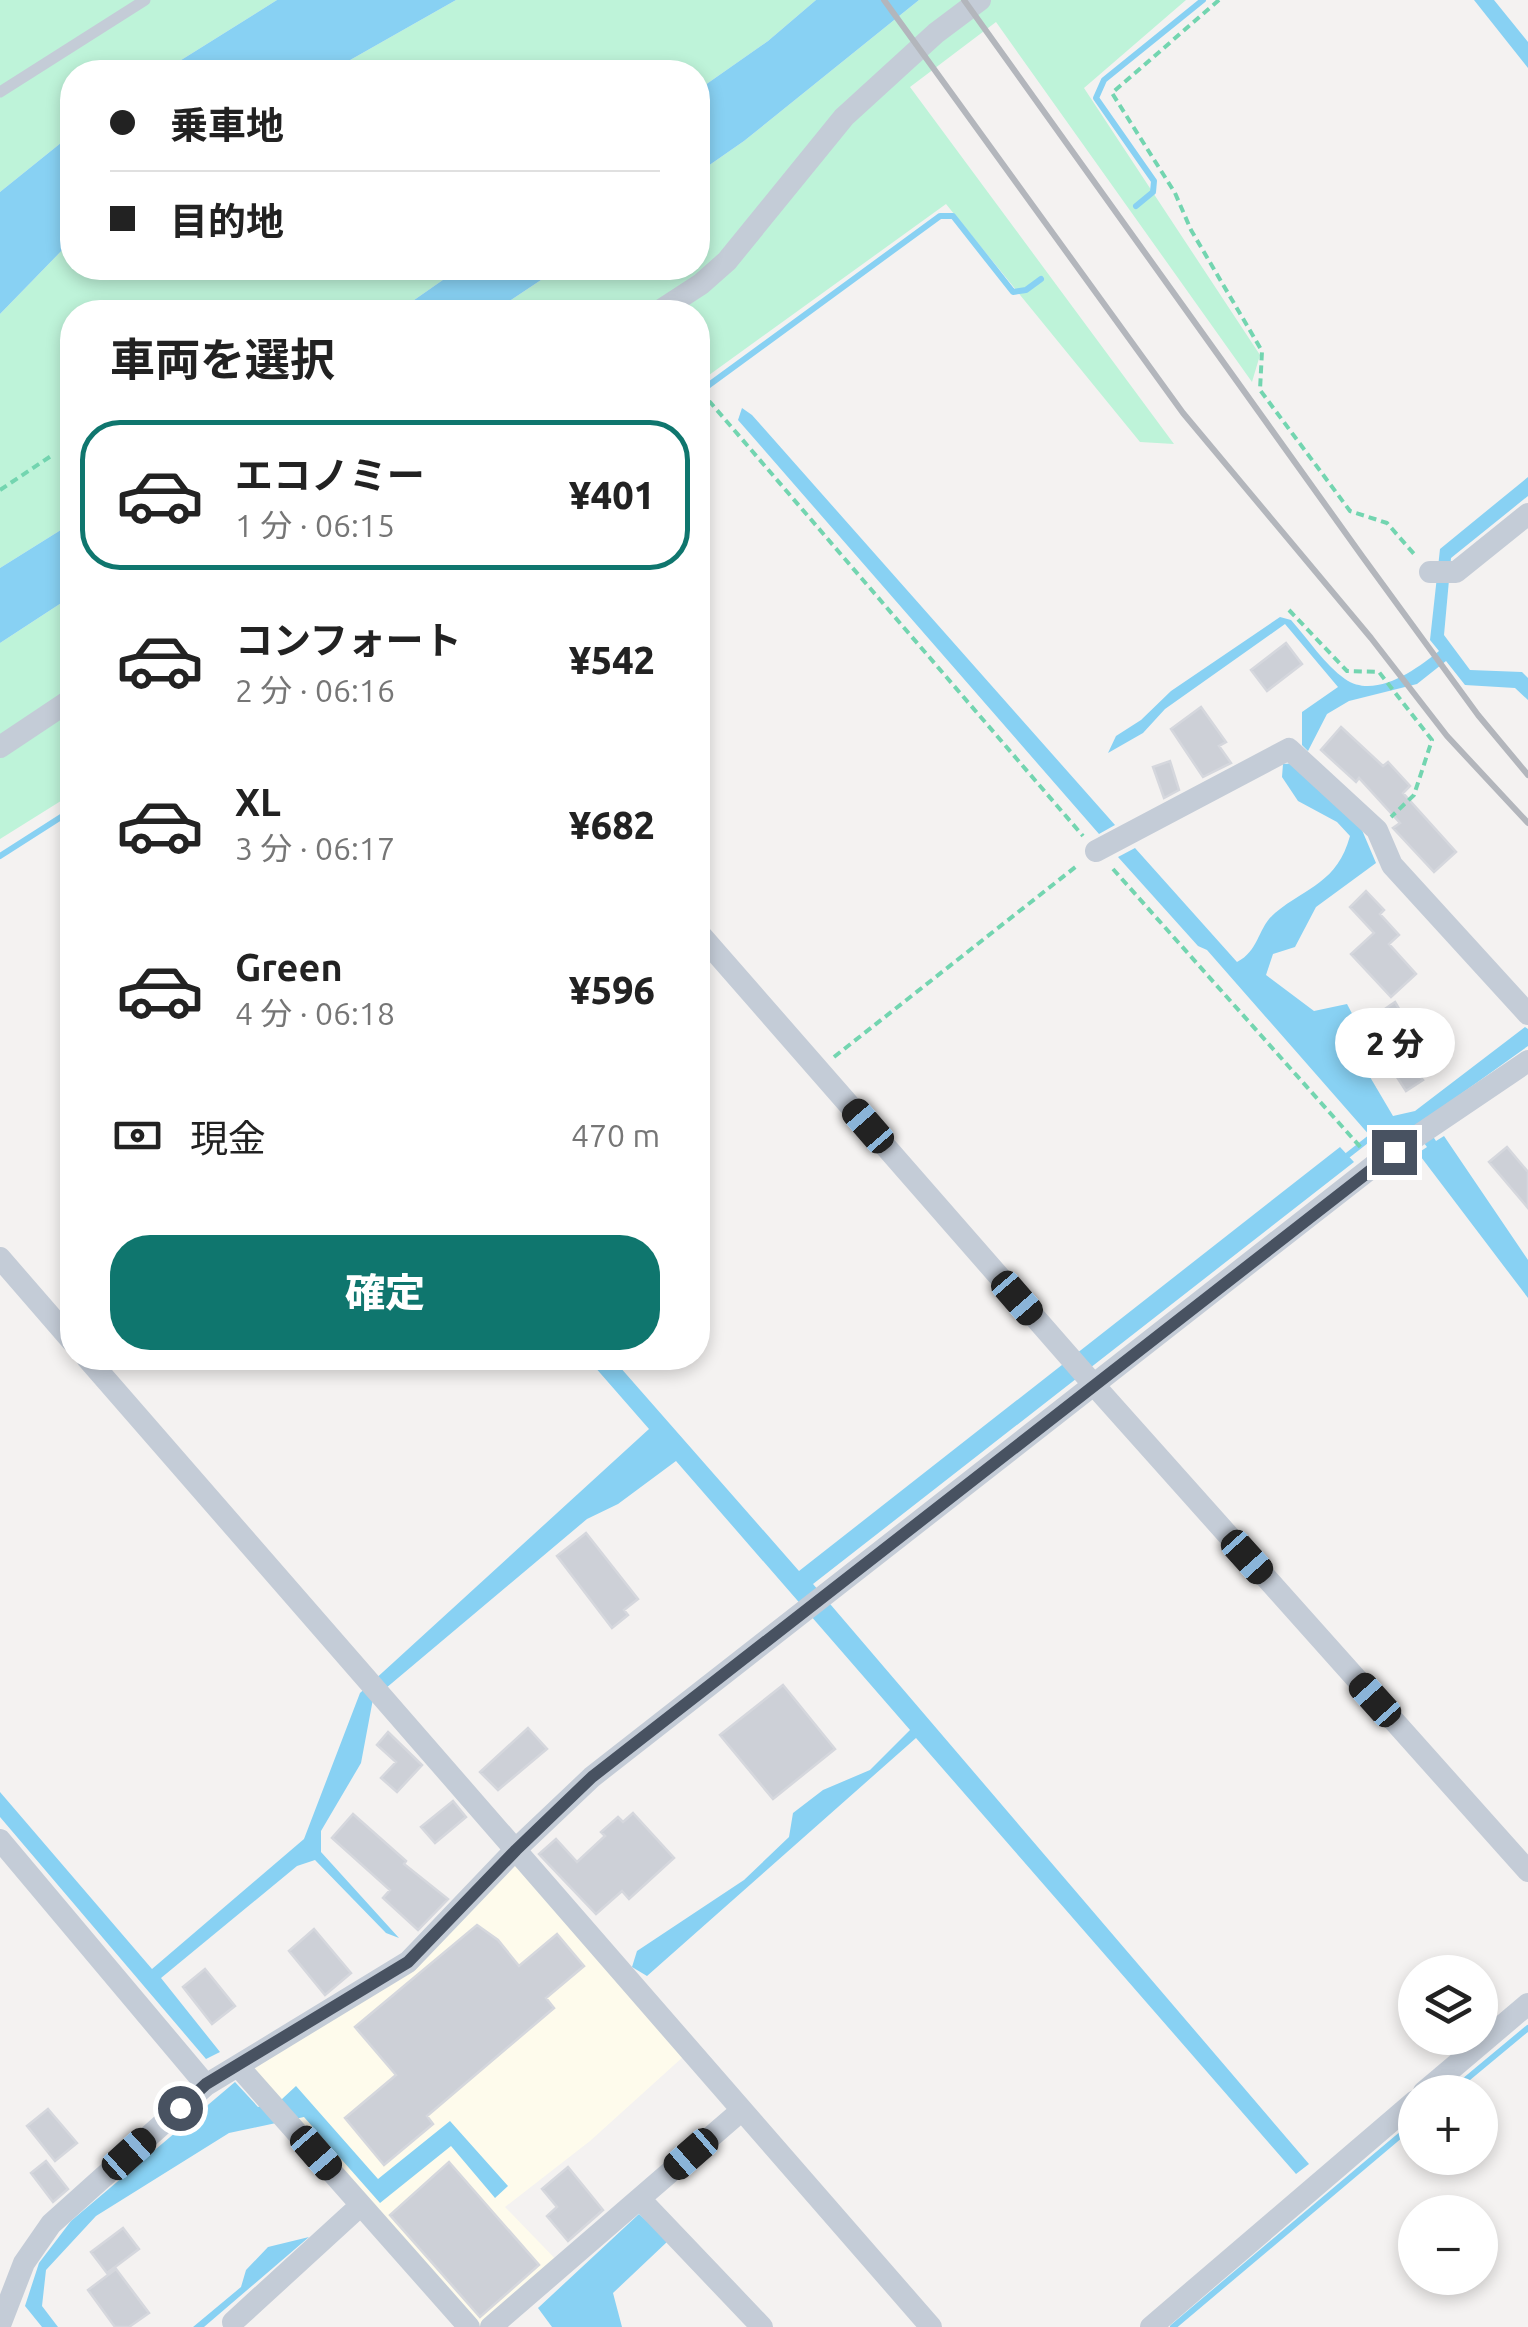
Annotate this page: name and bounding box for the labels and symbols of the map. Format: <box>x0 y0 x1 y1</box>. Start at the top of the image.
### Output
callout: 2 分 <box>1334 1007 1454 1077</box>
car <box>837 1094 899 1158</box>
route end <box>1372 1130 1417 1175</box>
car <box>986 1266 1048 1330</box>
car <box>1216 1525 1278 1589</box>
car <box>1344 1668 1406 1732</box>
route start <box>158 2086 203 2131</box>
car <box>285 2121 347 2185</box>
car <box>97 2123 161 2185</box>
car <box>659 2123 723 2185</box>

